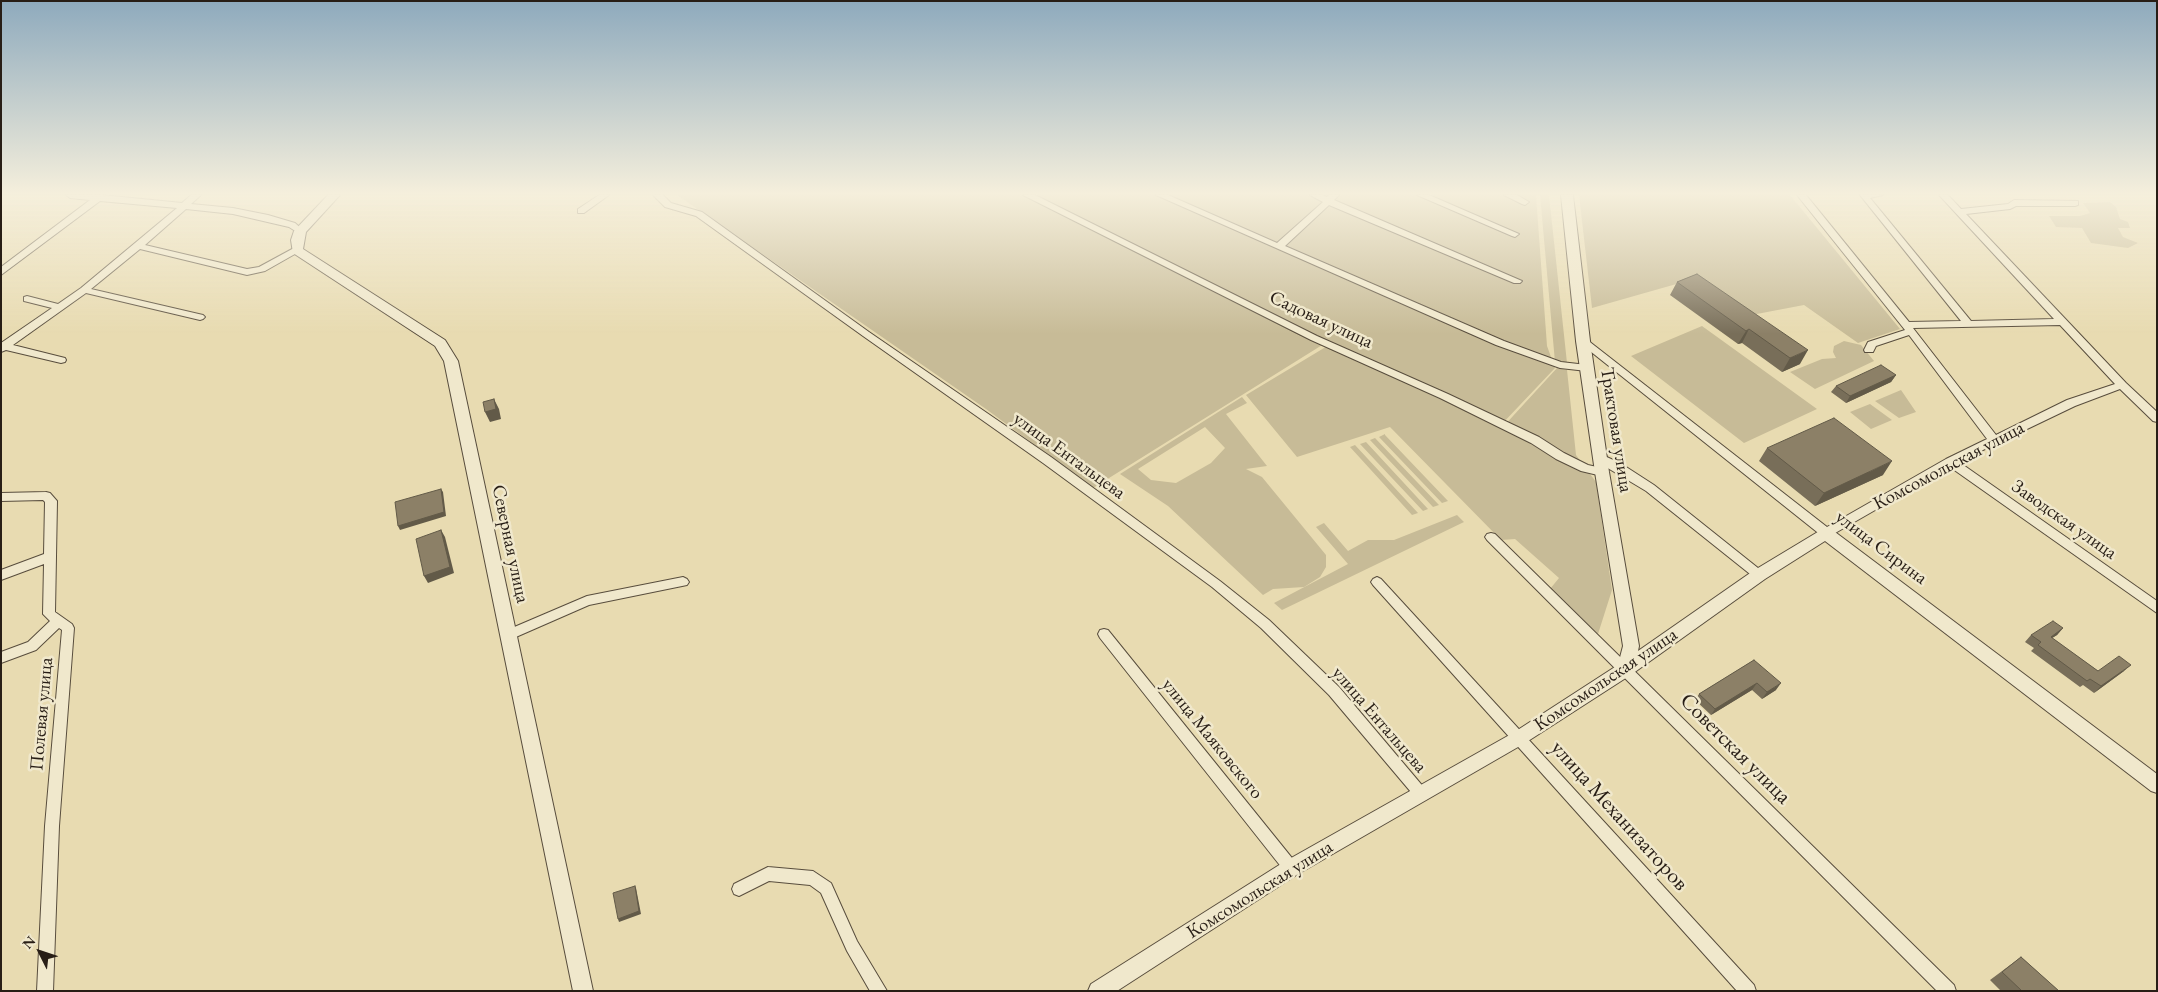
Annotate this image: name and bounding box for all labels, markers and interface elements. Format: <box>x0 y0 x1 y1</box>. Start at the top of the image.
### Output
street label: Садовая улица <box>1266 286 1376 354</box>
street label: Трактовая улица <box>1595 366 1637 494</box>
street label: улица Ентальцева <box>1008 408 1130 504</box>
street label: Комсомольская улица <box>1870 417 2028 515</box>
street label: Заводская улица <box>2007 475 2121 565</box>
street label: Северная улица <box>486 483 534 605</box>
street label: улица Сирина <box>1831 506 1931 590</box>
street label: Комсомольская улица <box>1530 624 1682 736</box>
street label: Полевая улица <box>26 656 58 772</box>
street label: улица Ентальцева <box>1327 662 1431 778</box>
street label: улица Маяковского <box>1156 674 1268 804</box>
street label: Советская улица <box>1674 688 1796 810</box>
street label: улица Механизаторов <box>1545 735 1693 897</box>
street label: Комсомольская улица <box>1183 836 1337 944</box>
north arrow <box>15 927 65 977</box>
text: N <box>18 932 39 952</box>

